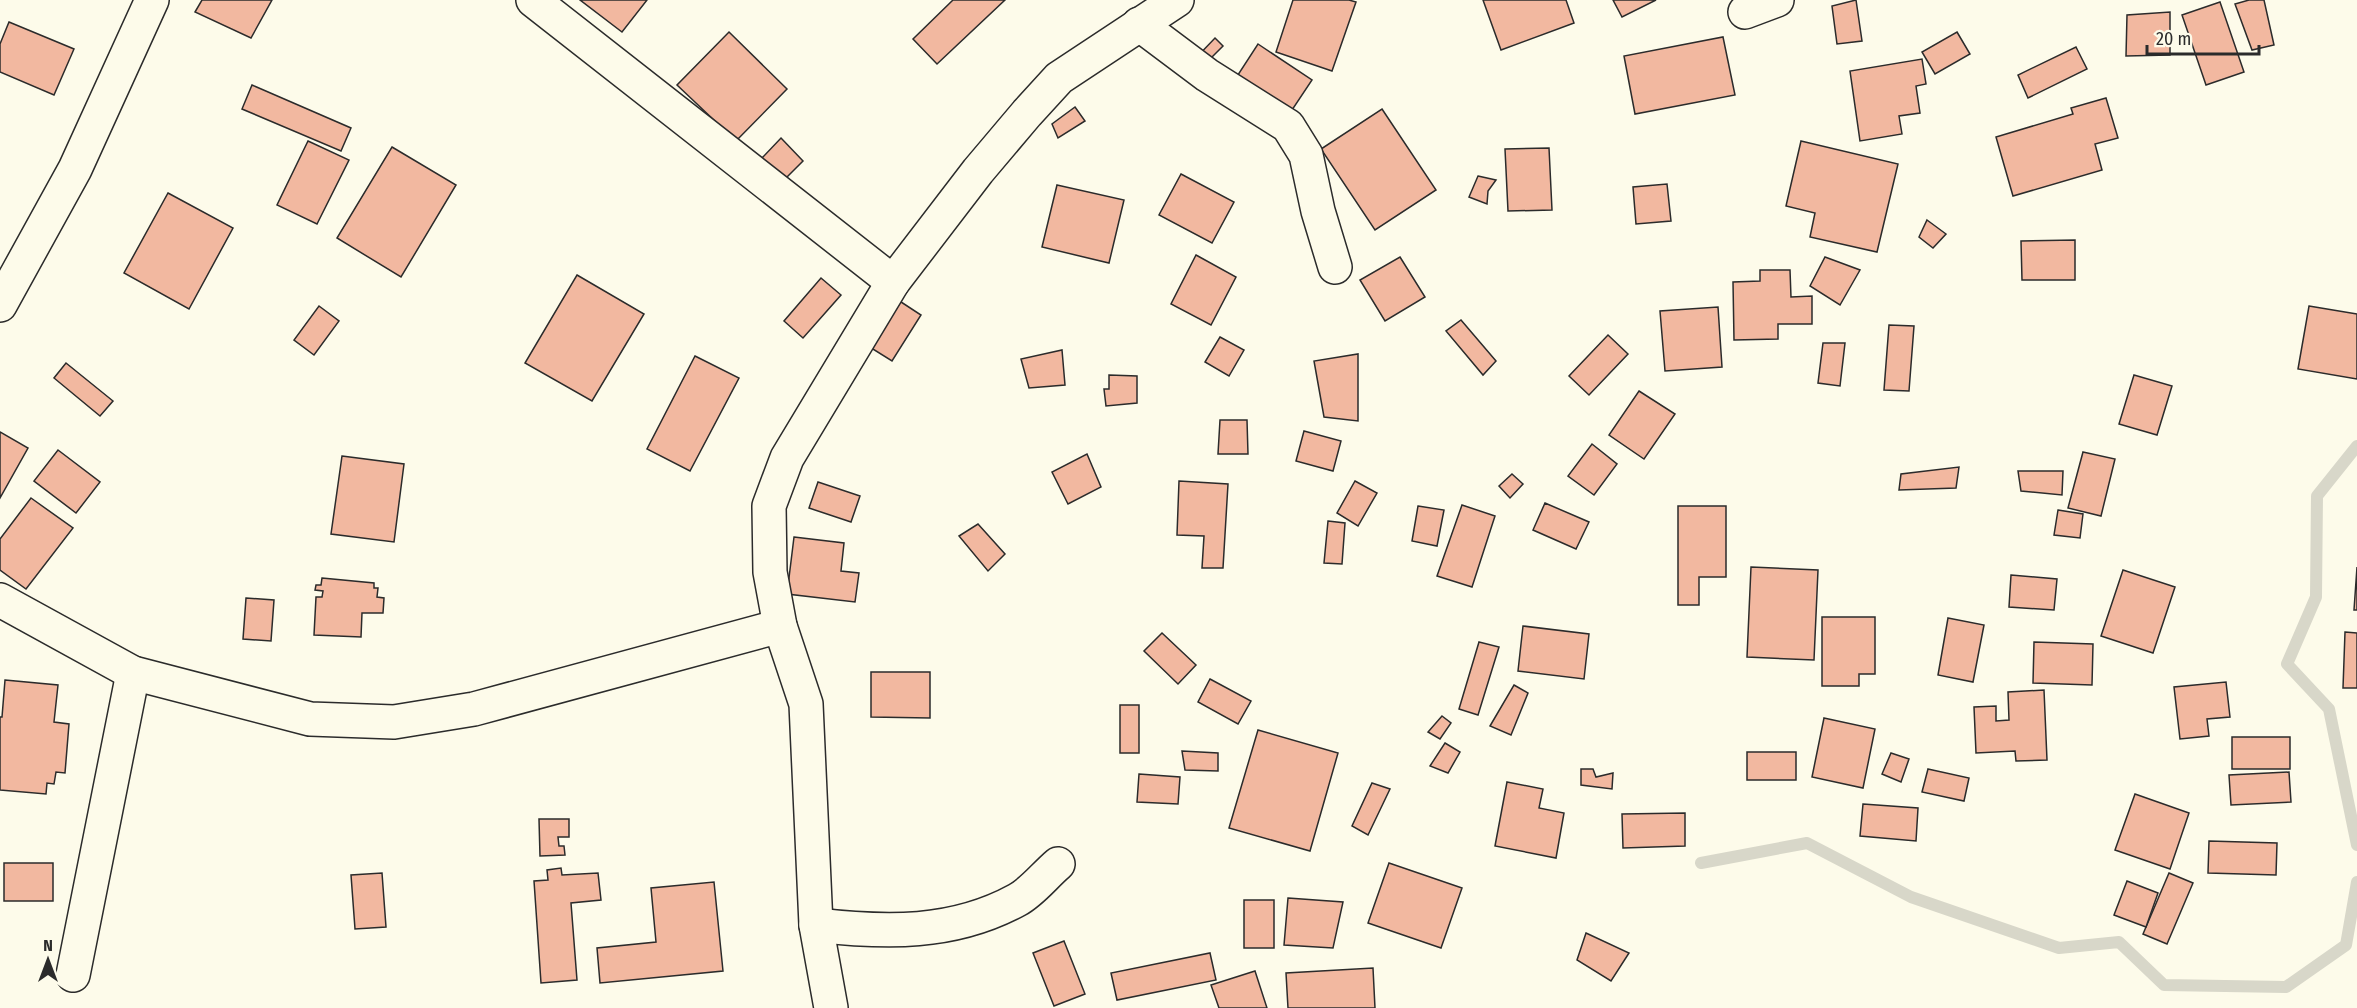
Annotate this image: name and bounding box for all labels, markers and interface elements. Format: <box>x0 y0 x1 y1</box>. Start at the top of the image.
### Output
scale bar <box>2147 18 2260 56</box>
text: 20 m <box>2156 28 2191 50</box>
north arrow <box>18 930 78 990</box>
text: N <box>43 936 53 955</box>

